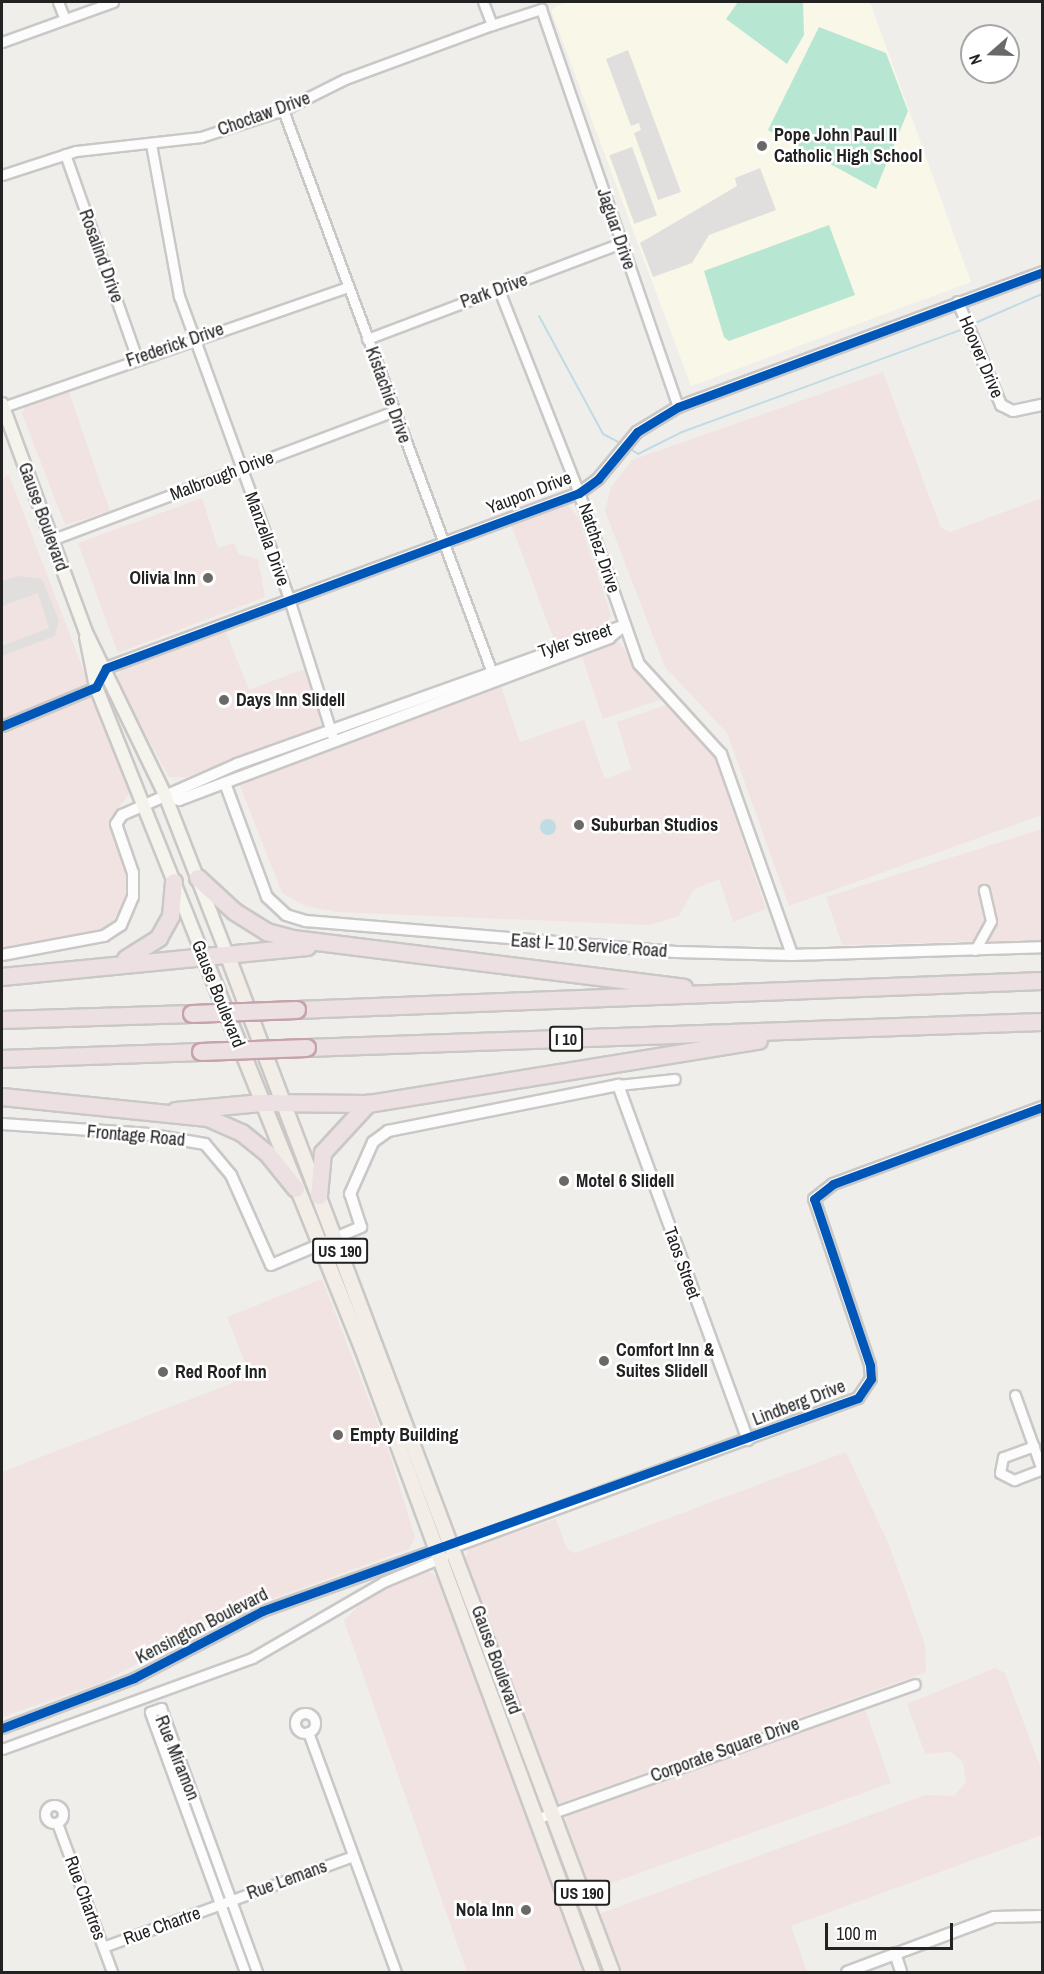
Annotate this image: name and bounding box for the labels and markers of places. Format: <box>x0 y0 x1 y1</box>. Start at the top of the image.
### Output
place label: Pope John Paul II Catholic High School <box>774 125 922 168</box>
marker: Pope John Paul II Catholic High School <box>755 139 769 153</box>
place label: Olivia Inn <box>130 567 196 589</box>
marker: Olivia Inn <box>201 571 215 585</box>
place label: Days Inn Slidell <box>236 689 345 711</box>
marker: Days Inn Slidell <box>217 693 231 707</box>
place label: Suburban Studios <box>591 814 718 836</box>
marker: Suburban Studios <box>572 818 586 832</box>
place label: Motel 6 Slidell <box>576 1170 674 1192</box>
marker: Motel 6 Slidell <box>557 1174 571 1188</box>
place label: Comfort Inn & Suites Slidell <box>616 1340 714 1382</box>
marker: Comfort Inn & Suites Slidell <box>597 1354 611 1368</box>
place label: Red Roof Inn <box>175 1361 267 1383</box>
marker: Red Roof Inn <box>156 1365 170 1379</box>
place label: Empty Building <box>350 1424 458 1446</box>
marker: Empty Building <box>331 1428 345 1442</box>
place label: Nola Inn <box>456 1899 514 1921</box>
marker: Nola Inn <box>519 1903 533 1917</box>

